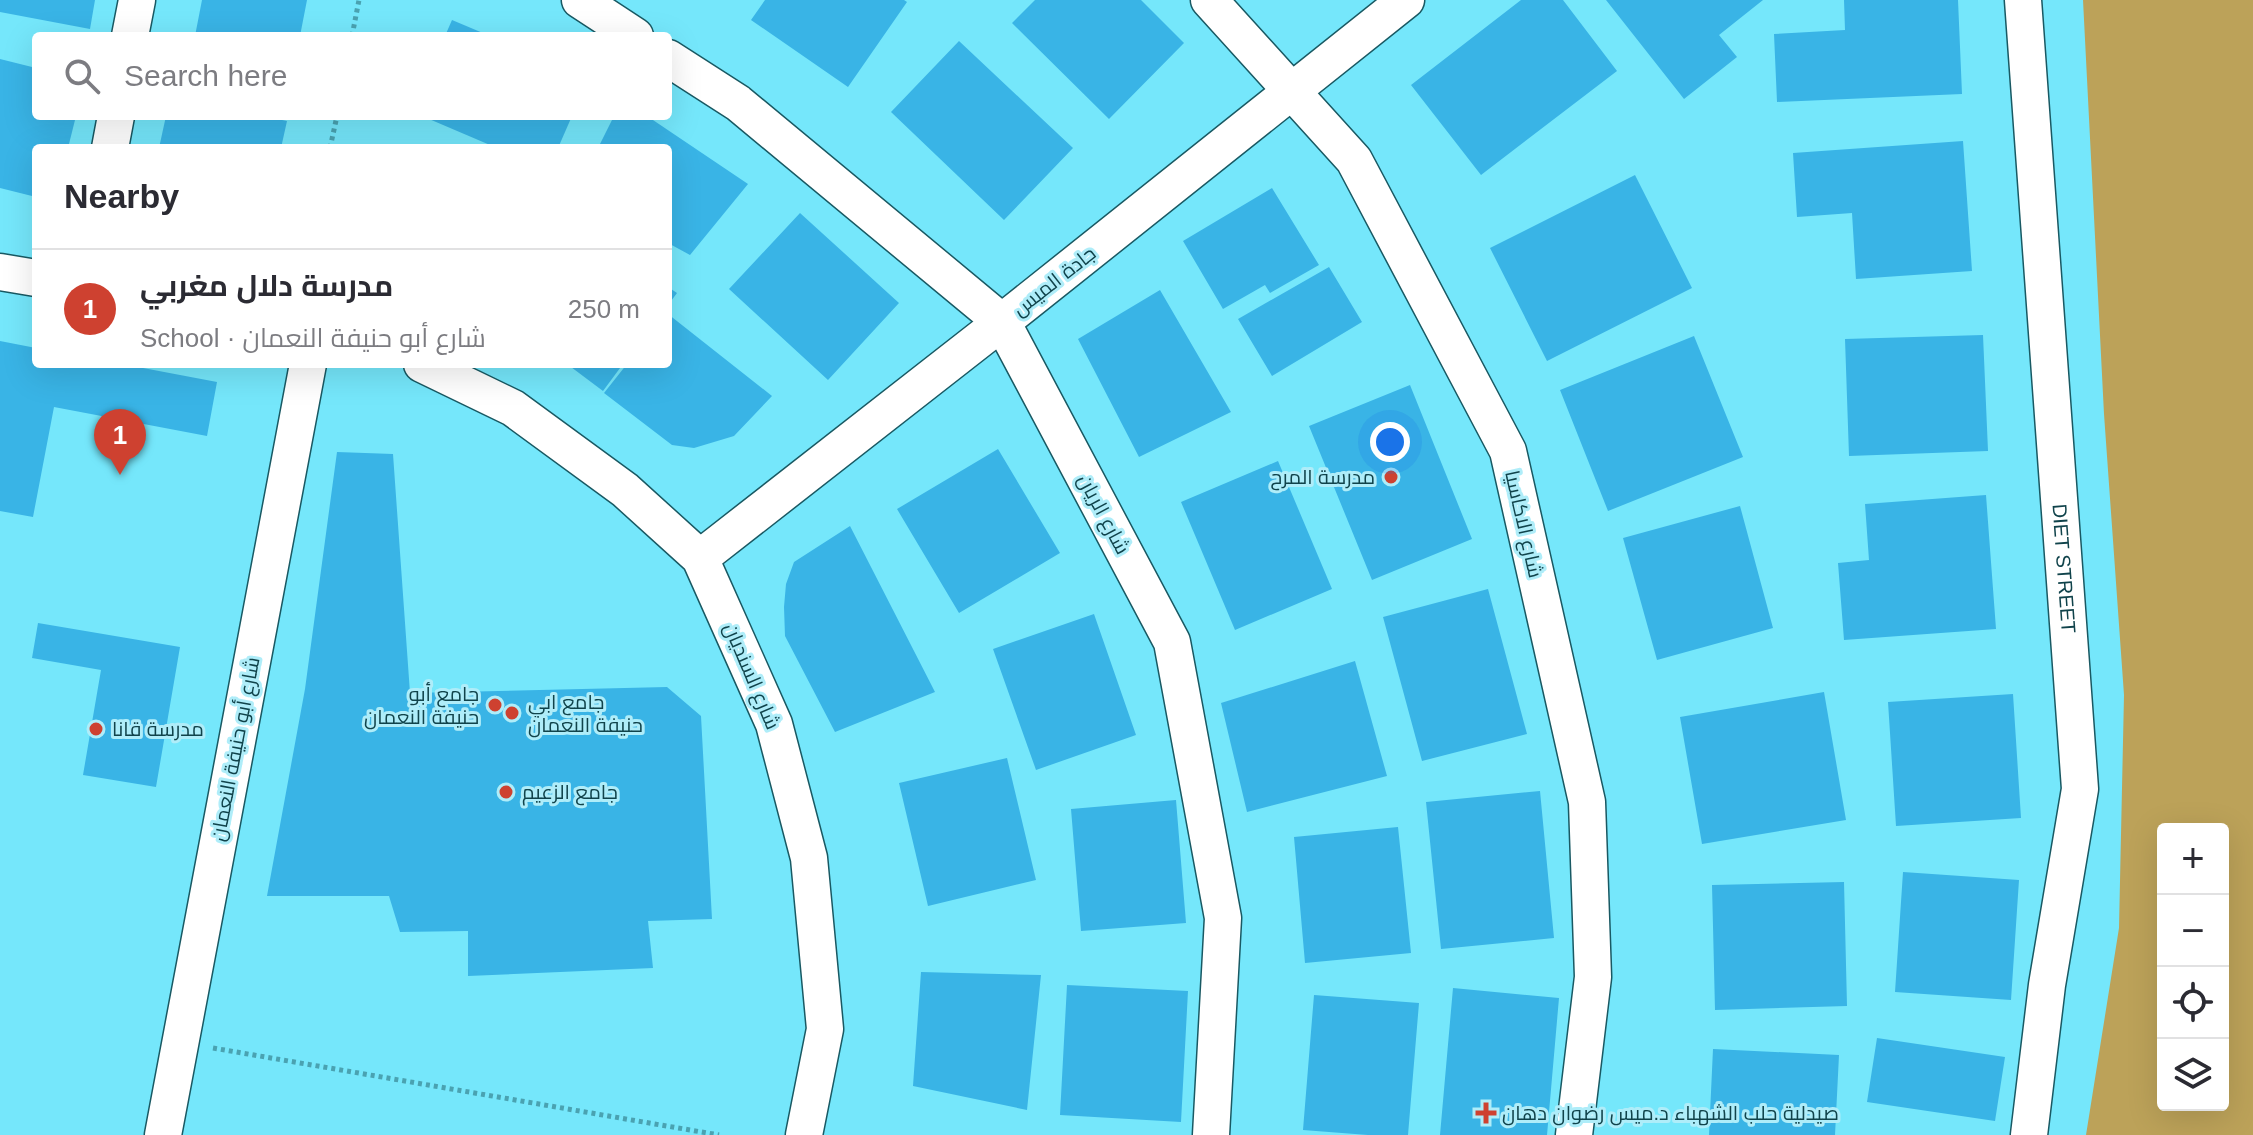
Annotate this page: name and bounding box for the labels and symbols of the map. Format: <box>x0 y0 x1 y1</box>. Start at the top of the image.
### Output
street label: جادة الميس <box>1008 242 1101 322</box>
pin: 1 <box>94 409 146 475</box>
your location <box>1370 422 1410 462</box>
place label: مدرسة المرح <box>1271 466 1375 491</box>
marker: مدرسة المرح <box>1382 468 1400 486</box>
street label: شارع الاكاسيا <box>1498 468 1547 580</box>
street label: شارع الريان <box>1071 470 1134 559</box>
street label: DIET STREET <box>2048 503 2080 634</box>
street label: شارع السنديان <box>717 619 784 734</box>
street label: شارع أبو حنيفة النعمان <box>205 655 267 843</box>
place label: جامع أبو حنيفة النعمان <box>364 682 479 730</box>
place label: جامع ابي حنيفة النعمان <box>528 691 643 738</box>
marker: جامع أبو حنيفة النعمان <box>486 696 504 714</box>
marker: جامع ابي حنيفة النعمان <box>503 704 521 722</box>
place label: مدرسة قانا <box>112 718 204 741</box>
marker: مدرسة قانا <box>87 720 105 738</box>
place label: جامع الزعيم <box>522 781 618 806</box>
marker: جامع الزعيم <box>497 783 515 801</box>
place label: صيدلية حلب الشهباء د.ميس رضوان دهان <box>1502 1102 1839 1126</box>
marker: صيدلية حلب الشهباء د.ميس رضوان دهان <box>1477 1104 1495 1122</box>

